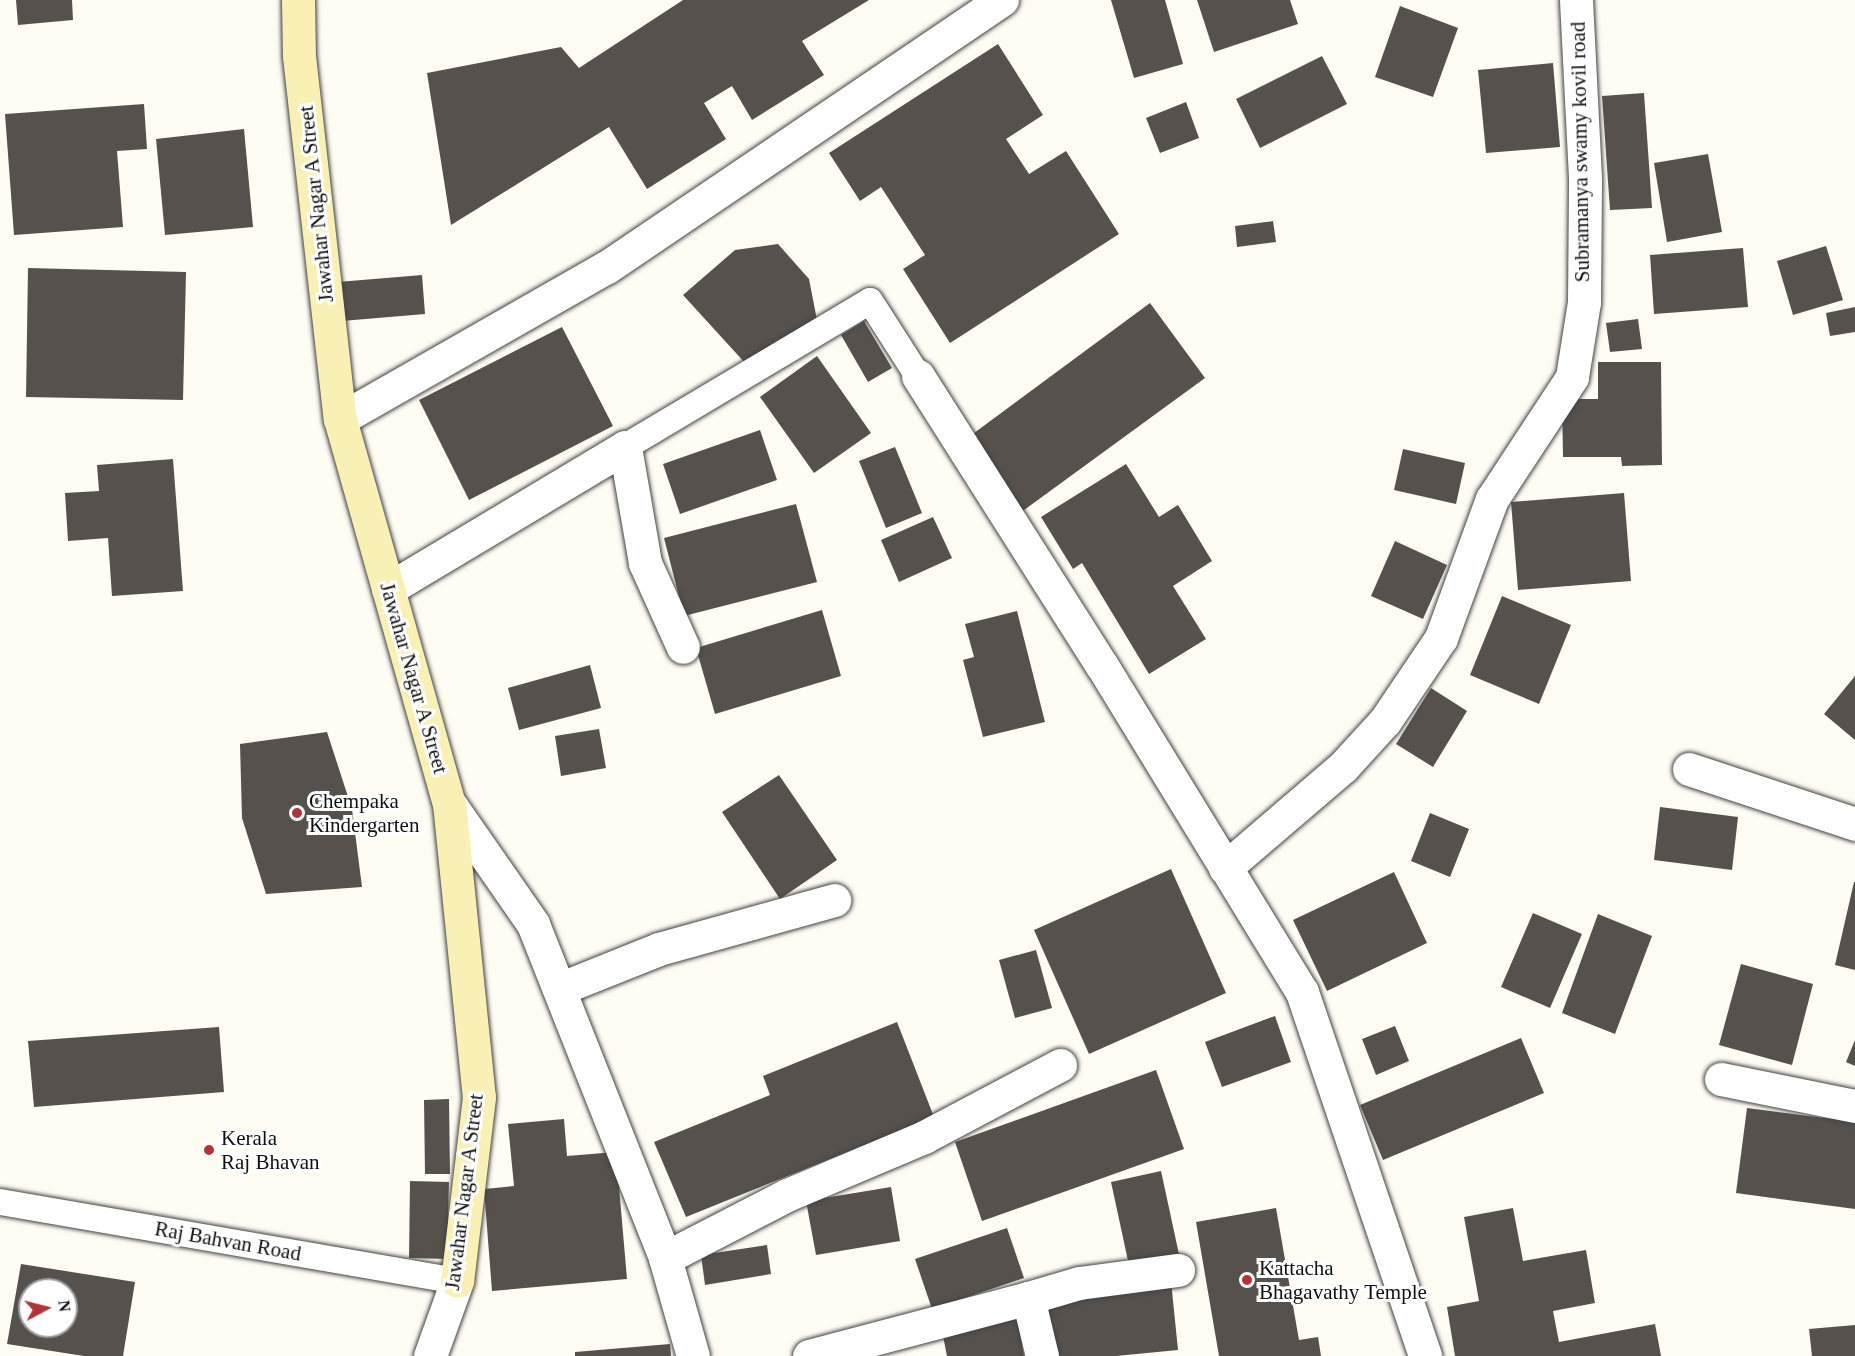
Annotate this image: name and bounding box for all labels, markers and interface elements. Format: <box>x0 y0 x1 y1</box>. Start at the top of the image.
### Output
street label: Subramanya swamy kovil road <box>1565 21 1595 283</box>
street label: Jawahar Nagar A Street <box>293 103 339 305</box>
street label: Jawahar Nagar A Street <box>374 578 454 778</box>
place label: Chempaka Kindergarten <box>309 788 419 838</box>
marker: Chempaka Kindergarten <box>290 806 304 820</box>
street label: Jawahar Nagar A Street <box>439 1091 489 1293</box>
place label: Kerala Raj Bhavan <box>221 1125 320 1175</box>
marker: Kerala Raj Bhavan <box>202 1143 216 1157</box>
street label: Raj Bahvan Road <box>153 1216 303 1266</box>
place label: Kattacha Bhagavathy Temple <box>1259 1255 1427 1305</box>
marker: Kattacha Bhagavathy Temple <box>1240 1273 1254 1287</box>
north arrow <box>18 1278 78 1338</box>
text: N <box>55 1299 74 1313</box>

